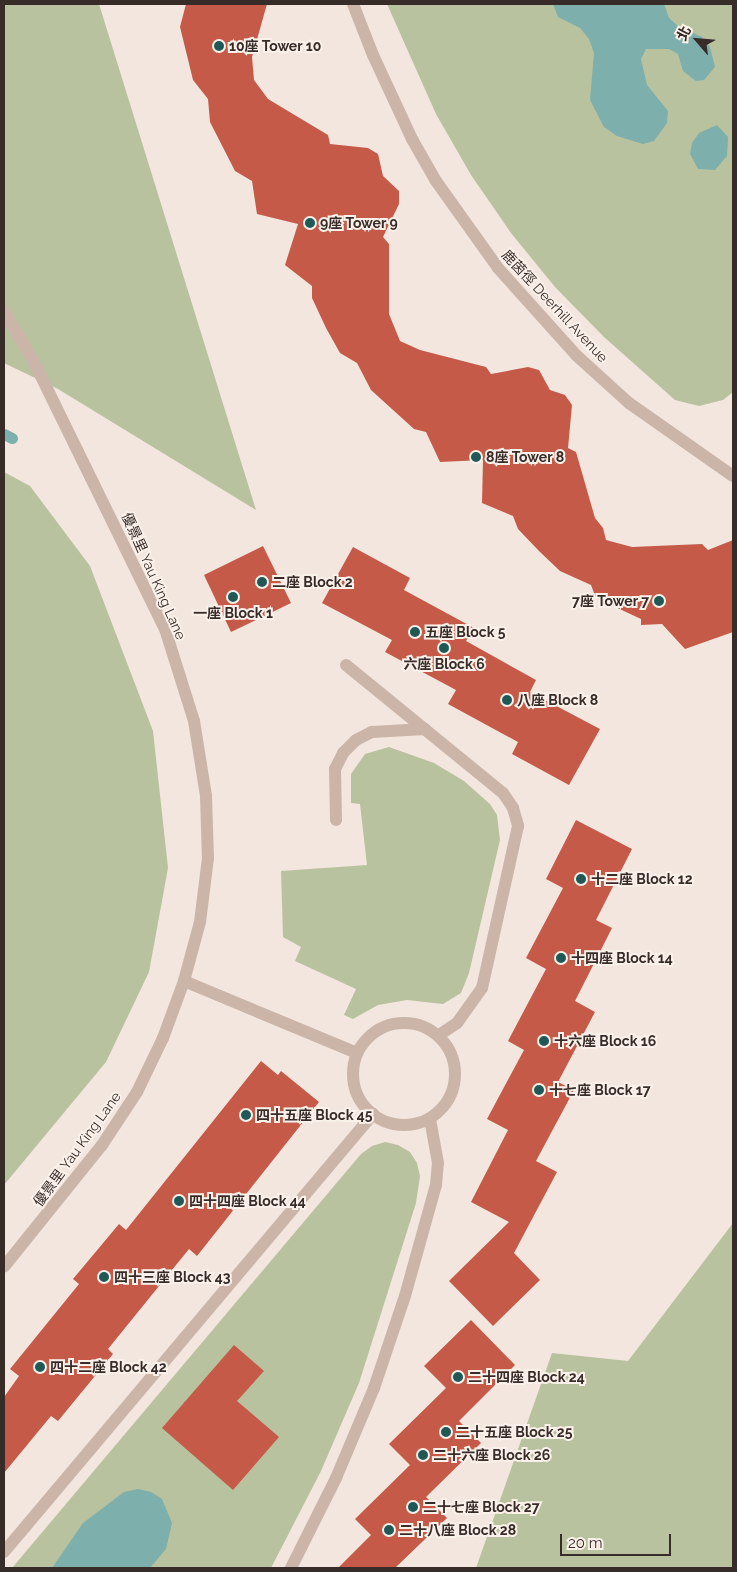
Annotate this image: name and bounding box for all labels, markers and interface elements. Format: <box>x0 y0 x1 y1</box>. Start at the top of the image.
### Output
north arrow <box>672 15 722 65</box>
text: 北 <box>673 23 694 43</box>
place label: 10座 Tower 10 <box>229 38 322 54</box>
marker: 10座 Tower 10 <box>213 40 225 52</box>
place label: 9座 Tower 9 <box>320 215 398 231</box>
marker: 9座 Tower 9 <box>304 217 316 229</box>
street label: 鹿茵徑 Deerhill Avenue <box>498 246 612 366</box>
place label: 8座 Tower 8 <box>486 449 564 465</box>
marker: 8座 Tower 8 <box>470 451 482 463</box>
street label: 優景里 Yau King Lane <box>118 510 190 642</box>
place label: 二座 Block 2 <box>272 574 353 590</box>
marker: 二座 Block 2 <box>256 576 268 588</box>
marker: 一座 Block 1 <box>227 591 239 603</box>
place label: 7座 Tower 7 <box>572 593 649 609</box>
marker: 7座 Tower 7 <box>653 595 665 607</box>
place label: 一座 Block 1 <box>193 605 273 621</box>
place label: 五座 Block 5 <box>425 624 506 640</box>
marker: 五座 Block 5 <box>409 626 421 638</box>
marker: 六座 Block 6 <box>438 642 450 654</box>
place label: 六座 Block 6 <box>403 656 485 672</box>
place label: 八座 Block 8 <box>517 692 598 708</box>
marker: 八座 Block 8 <box>501 694 513 706</box>
place label: 十二座 Block 12 <box>591 871 693 887</box>
marker: 十二座 Block 12 <box>575 873 587 885</box>
place label: 十四座 Block 14 <box>571 950 673 966</box>
marker: 十四座 Block 14 <box>555 952 567 964</box>
place label: 十六座 Block 16 <box>554 1033 656 1049</box>
marker: 十六座 Block 16 <box>538 1035 550 1047</box>
place label: 十七座 Block 17 <box>549 1082 651 1098</box>
marker: 十七座 Block 17 <box>533 1084 545 1096</box>
street label: 優景里 Yau King Lane <box>30 1088 124 1210</box>
place label: 四十五座 Block 45 <box>256 1107 373 1123</box>
marker: 四十五座 Block 45 <box>240 1109 252 1121</box>
place label: 四十四座 Block 44 <box>189 1193 306 1209</box>
marker: 四十四座 Block 44 <box>173 1195 185 1207</box>
place label: 四十三座 Block 43 <box>114 1269 231 1285</box>
marker: 四十三座 Block 43 <box>98 1271 110 1283</box>
place label: 四十二座 Block 42 <box>50 1359 167 1375</box>
marker: 四十二座 Block 42 <box>34 1361 46 1373</box>
place label: 二十四座 Block 24 <box>468 1369 585 1385</box>
marker: 二十四座 Block 24 <box>452 1371 464 1383</box>
place label: 二十五座 Block 25 <box>456 1424 573 1440</box>
marker: 二十五座 Block 25 <box>440 1426 452 1438</box>
place label: 二十六座 Block 26 <box>433 1447 550 1463</box>
marker: 二十六座 Block 26 <box>417 1449 429 1461</box>
place label: 二十七座 Block 27 <box>423 1499 540 1515</box>
marker: 二十七座 Block 27 <box>407 1501 419 1513</box>
place label: 二十八座 Block 28 <box>399 1522 516 1538</box>
marker: 二十八座 Block 28 <box>383 1524 395 1536</box>
scale bar <box>562 1524 673 1556</box>
text: 20 m <box>568 1534 603 1552</box>

